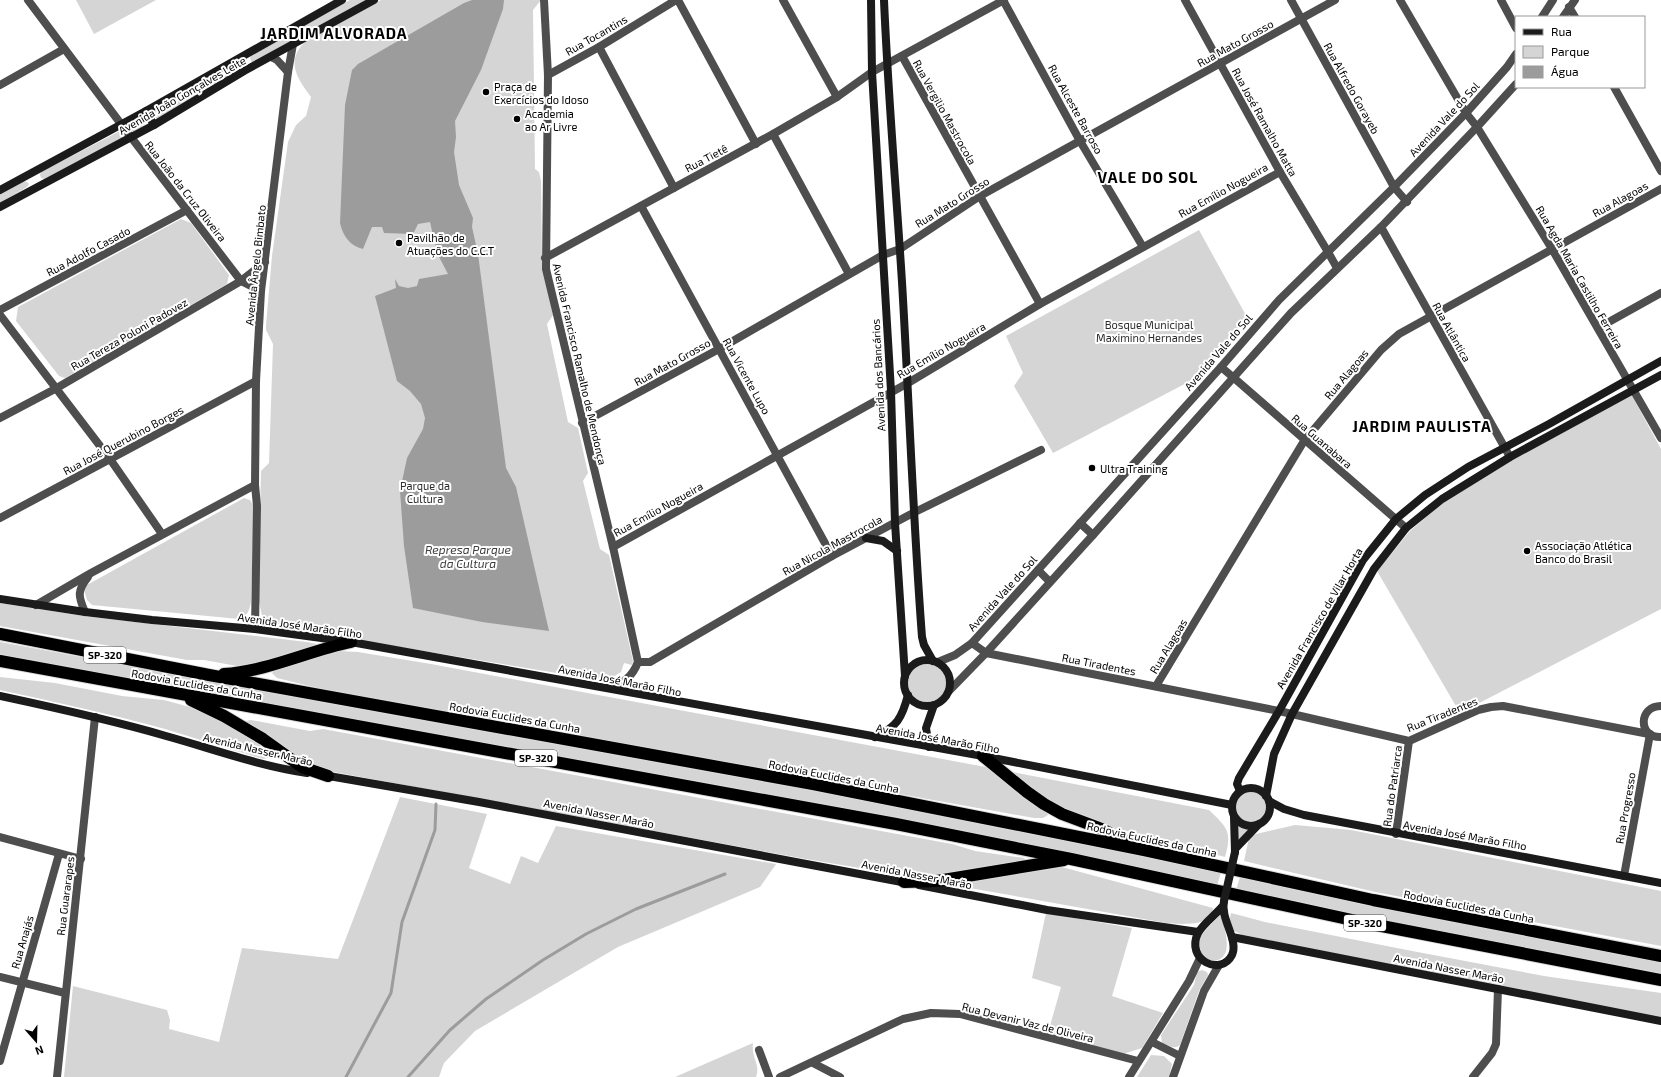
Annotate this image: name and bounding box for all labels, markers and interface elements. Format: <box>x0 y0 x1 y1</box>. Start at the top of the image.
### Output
street label: Rua Tocantins <box>563 12 630 58</box>
legend <box>1515 16 1645 88</box>
street label: Rua Mato Grosso <box>1195 17 1275 69</box>
district label: JARDIM ALVORADA <box>260 24 408 42</box>
text: Rua <box>1551 24 1572 38</box>
street label: Rua Alfredo Gorayeb <box>1322 40 1382 136</box>
text: Parque <box>1551 44 1589 58</box>
street label: Avenida João Gonçalves Leite <box>116 53 249 138</box>
street label: Rua Vergilio Mastrocola <box>911 57 979 167</box>
street label: Rua Alceste Barroso <box>1046 62 1106 156</box>
text: Água <box>1551 64 1579 78</box>
street label: Rua José Ramalho Matta <box>1230 65 1300 179</box>
street label: Avenida Vale do Sol <box>1406 79 1482 159</box>
place label: Praça de Exercícios do Idoso <box>494 80 589 106</box>
marker: Praça de Exercícios do Idoso <box>481 87 491 97</box>
place label: Academia ao Ar Livre <box>525 107 577 133</box>
marker: Academia ao Ar Livre <box>512 114 522 124</box>
street label: Rua João da Cruz Oliveira <box>143 138 229 244</box>
street label: Rua Tietê <box>682 141 730 175</box>
street label: Rua Emílio Nogueira <box>1176 160 1270 220</box>
district label: VALE DO SOL <box>1098 168 1198 186</box>
street label: Rua Mato Grosso <box>913 174 991 230</box>
street label: Rua Alagoas <box>1590 178 1650 220</box>
street label: Rua Agda Maria Castilho Ferreira <box>1534 203 1626 351</box>
street label: Avenida Ângelo Bimbato <box>242 204 268 326</box>
street label: Rua Adolfo Casado <box>44 223 132 279</box>
place label: Pavilhão de Atuações do C.C.T <box>407 231 495 258</box>
marker: Pavilhão de Atuações do C.C.T <box>394 238 404 248</box>
street label: Avenida Francisco Ramalho de Mendonça <box>549 262 610 466</box>
street label: Rua Tereza Poloni Padovez <box>68 295 190 373</box>
street label: Rua Atlântica <box>1430 300 1474 364</box>
street label: Avenida Vale do Sol <box>1181 311 1255 393</box>
street label: Avenida dos Bancários <box>869 318 887 431</box>
park label: Bosque Municipal Maximino Hernandes <box>1096 318 1202 344</box>
street label: Rua Emílio Nogueira <box>894 319 988 381</box>
street label: Rua Vicente Lupo <box>721 335 773 417</box>
street label: Rua Mato Grosso <box>632 336 712 388</box>
street label: Rua Alagoas <box>1321 346 1371 402</box>
street label: Rua José Querubino Borges <box>61 402 186 478</box>
street label: Rua Guanabara <box>1289 411 1355 471</box>
district label: JARDIM PAULISTA <box>1352 417 1492 435</box>
place label: Ultra Training <box>1100 462 1168 475</box>
marker: Ultra Training <box>1087 463 1097 473</box>
park label: Parque da Cultura <box>400 479 450 505</box>
street label: Rua Emílio Nogueira <box>611 479 705 539</box>
street label: Rua Nicola Mastrocola <box>780 512 884 578</box>
place label: Associação Atlética Banco do Brasil <box>1535 539 1632 565</box>
water label: Represa Parque da Cultura <box>425 542 512 570</box>
street label: Avenida Francisco de Vilar Horta <box>1273 545 1365 691</box>
marker: Associação Atlética Banco do Brasil <box>1522 546 1532 556</box>
street label: Avenida Vale do Sol <box>965 552 1040 633</box>
street label: Avenida José Marão Filho <box>237 610 363 640</box>
street label: Rua Alagoas <box>1147 616 1190 676</box>
road number: SP-320 <box>84 647 126 663</box>
street label: Rua Tiradentes <box>1061 650 1138 678</box>
street label: Avenida José Marão Filho <box>557 662 683 698</box>
street label: Rodovia Euclides da Cunha <box>131 666 263 702</box>
street label: Rua Tiradentes <box>1405 694 1480 734</box>
street label: Rodovia Euclides da Cunha <box>449 699 581 735</box>
street label: Avenida José Marão Filho <box>875 721 1001 755</box>
street label: Avenida Nasser Marão <box>202 730 314 768</box>
street label: Rua do Patriarca <box>1380 744 1404 828</box>
road number: SP-320 <box>515 750 557 766</box>
street label: Rodovia Euclides da Cunha <box>768 757 900 795</box>
street label: Rua Progresso <box>1612 771 1638 845</box>
street label: Avenida Nasser Marão <box>543 796 655 830</box>
street label: Avenida José Marão Filho <box>1402 818 1528 852</box>
street label: Rodovia Euclides da Cunha <box>1086 819 1218 859</box>
street label: Rua Guararapes <box>54 855 76 936</box>
street label: Avenida Nasser Marão <box>861 857 973 891</box>
street label: Rodovia Euclides da Cunha <box>1403 887 1535 925</box>
street label: Rua Anajás <box>8 913 37 970</box>
road number: SP-320 <box>1344 915 1386 931</box>
street label: Avenida Nasser Marão <box>1393 951 1505 985</box>
street label: Rua Devanir Vaz de Oliveira <box>961 999 1095 1045</box>
north arrow <box>16 1021 56 1061</box>
text: N <box>34 1043 46 1058</box>

